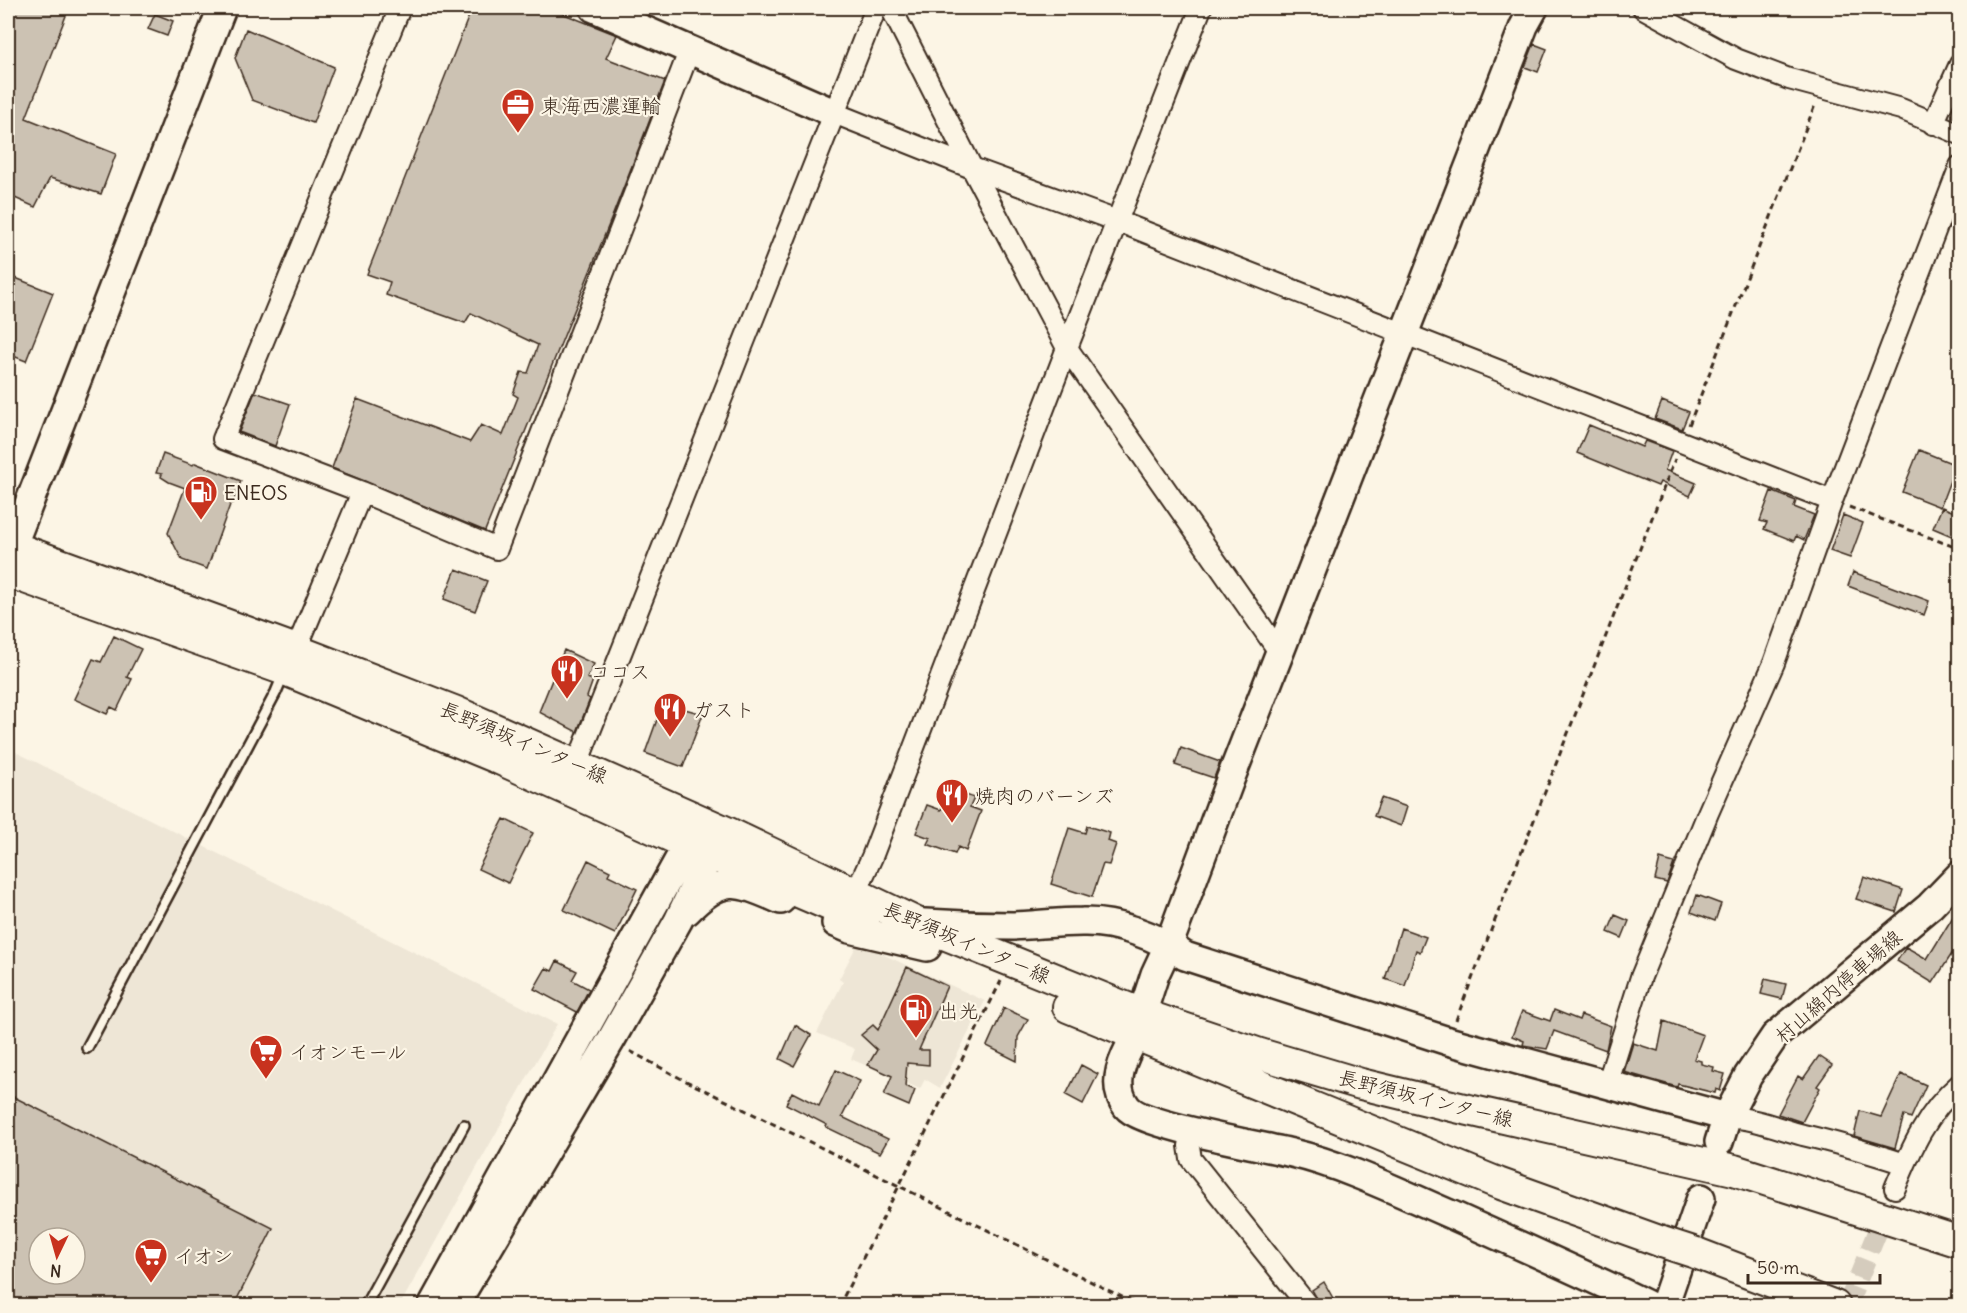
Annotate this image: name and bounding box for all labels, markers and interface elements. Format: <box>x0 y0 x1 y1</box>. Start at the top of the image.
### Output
office icon: 東海西濃運輸 <box>500 87 536 134</box>
place label: 東海西濃運輸 <box>541 93 661 118</box>
fuel station icon: ENEOS <box>183 474 219 521</box>
place label: ENEOS <box>224 480 288 505</box>
restaurant icon: ココス <box>549 653 585 700</box>
place label: ココス <box>590 659 650 684</box>
restaurant icon: ガスト <box>652 691 688 738</box>
street label: 長野須坂インター線 <box>437 695 611 789</box>
place label: ガスト <box>693 697 755 722</box>
restaurant icon: 焼肉のバーンズ <box>934 777 970 824</box>
place label: 焼肉のバーンズ <box>975 783 1114 808</box>
street label: 長野須坂インター線 <box>880 895 1054 989</box>
street label: 村山綿内停車場線 <box>1769 924 1907 1048</box>
fuel station icon: 出光 <box>898 992 934 1039</box>
place label: 出光 <box>939 998 979 1023</box>
supermarket icon: イオンモール <box>248 1033 284 1080</box>
place label: イオンモール <box>289 1039 407 1064</box>
street label: 長野須坂インター線 <box>1336 1064 1516 1132</box>
north arrow <box>27 1226 87 1286</box>
supermarket icon: イオン <box>133 1237 169 1284</box>
place label: イオン <box>174 1243 233 1268</box>
scale bar <box>1748 1247 1880 1285</box>
text: 50 m <box>1757 1256 1799 1279</box>
text: N <box>49 1260 62 1281</box>

